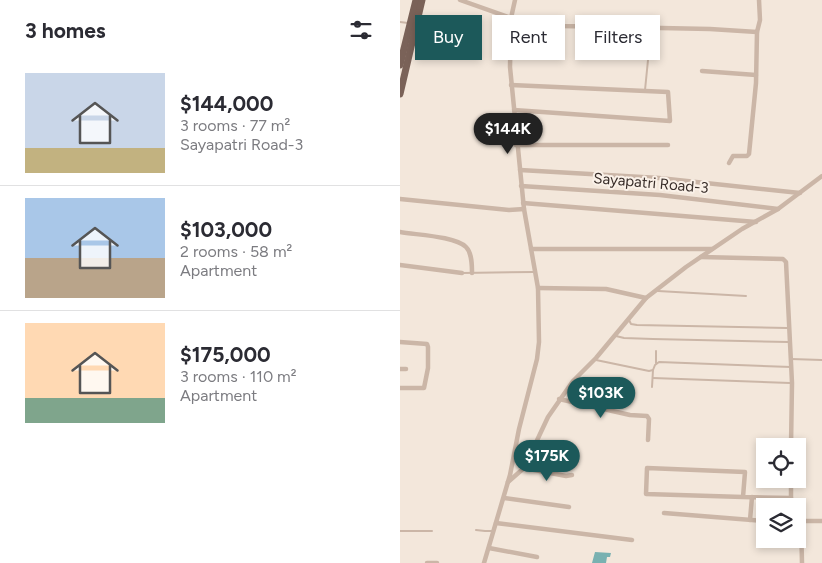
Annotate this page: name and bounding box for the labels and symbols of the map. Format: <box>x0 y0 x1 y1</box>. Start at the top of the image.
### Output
pin: $144K <box>473 112 543 155</box>
street label: Sayapatri Road-3 <box>593 169 709 197</box>
pin: $103K <box>566 376 636 419</box>
pin: $175K <box>512 440 582 482</box>

